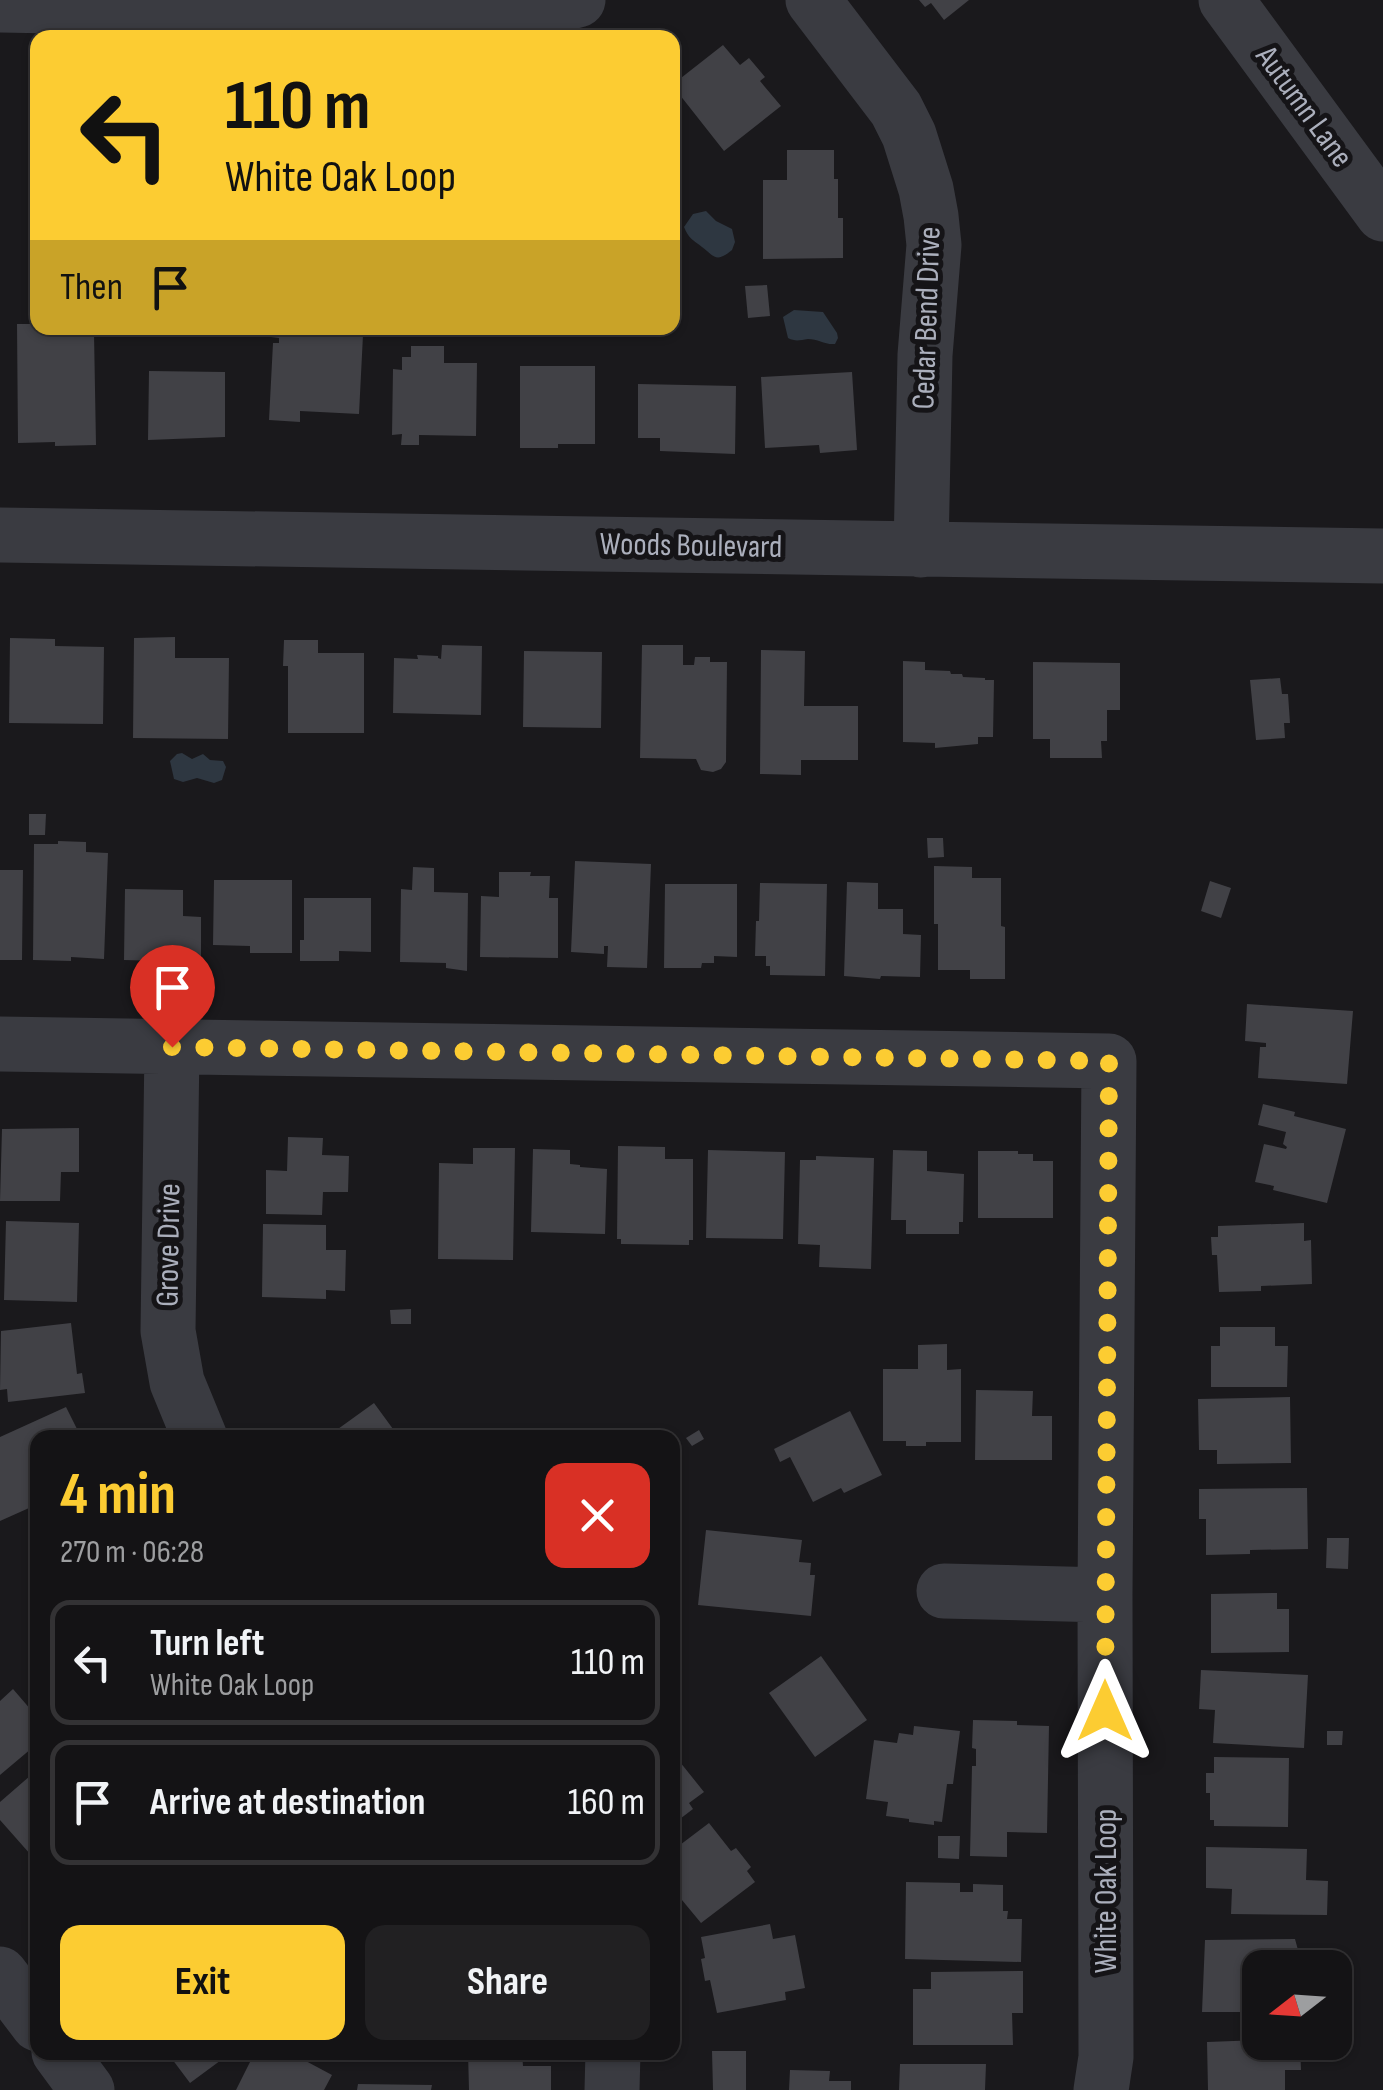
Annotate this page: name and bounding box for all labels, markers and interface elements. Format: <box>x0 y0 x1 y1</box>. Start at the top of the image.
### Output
street label: Autumn Lane <box>1246 38 1361 175</box>
text: 110 m <box>225 65 371 149</box>
icon: left <box>60 70 190 200</box>
text: White Oak Loop <box>225 150 456 205</box>
street label: Cedar Bend Drive <box>904 226 950 410</box>
icon: arrive <box>143 260 198 315</box>
text: Then <box>60 265 123 310</box>
street label: Woods Boulevard <box>599 525 783 567</box>
pin <box>130 945 215 1048</box>
icon: arrive <box>145 960 200 1015</box>
street label: Grove Drive <box>148 1183 190 1307</box>
text: 4 min <box>60 1459 176 1531</box>
button: close <box>545 1463 650 1568</box>
text: 270 m · 06:28 <box>60 1533 204 1572</box>
text: Turn left <box>150 1621 264 1666</box>
icon: left <box>65 1635 120 1690</box>
text: 110 m <box>571 1640 645 1685</box>
position arrow <box>1053 1659 1157 1763</box>
text: White Oak Loop <box>150 1666 314 1705</box>
icon: arrive <box>65 1775 120 1830</box>
text: Arrive at destination <box>150 1780 425 1825</box>
text: 160 m <box>568 1780 645 1825</box>
street label: White Oak Loop <box>1087 1809 1126 1973</box>
button: Exit <box>60 1925 345 2040</box>
button: Share <box>365 1925 650 2040</box>
north arrow <box>1242 1950 1352 2060</box>
map controls <box>1242 1950 1352 2060</box>

